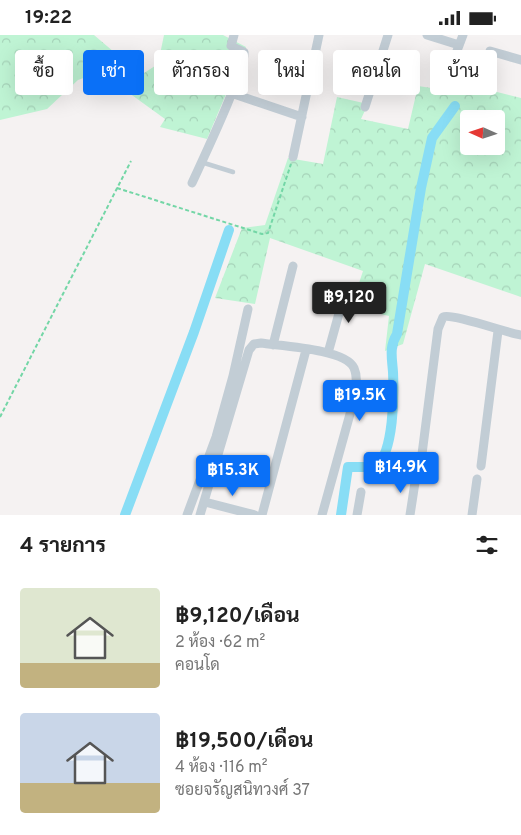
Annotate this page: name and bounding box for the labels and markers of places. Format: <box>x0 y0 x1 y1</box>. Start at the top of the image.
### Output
pin: ฿9,120 <box>308 281 390 324</box>
pin: ฿19.5K <box>319 379 401 422</box>
pin: ฿14.9K <box>360 451 442 494</box>
pin: ฿15.3K <box>192 455 274 497</box>

